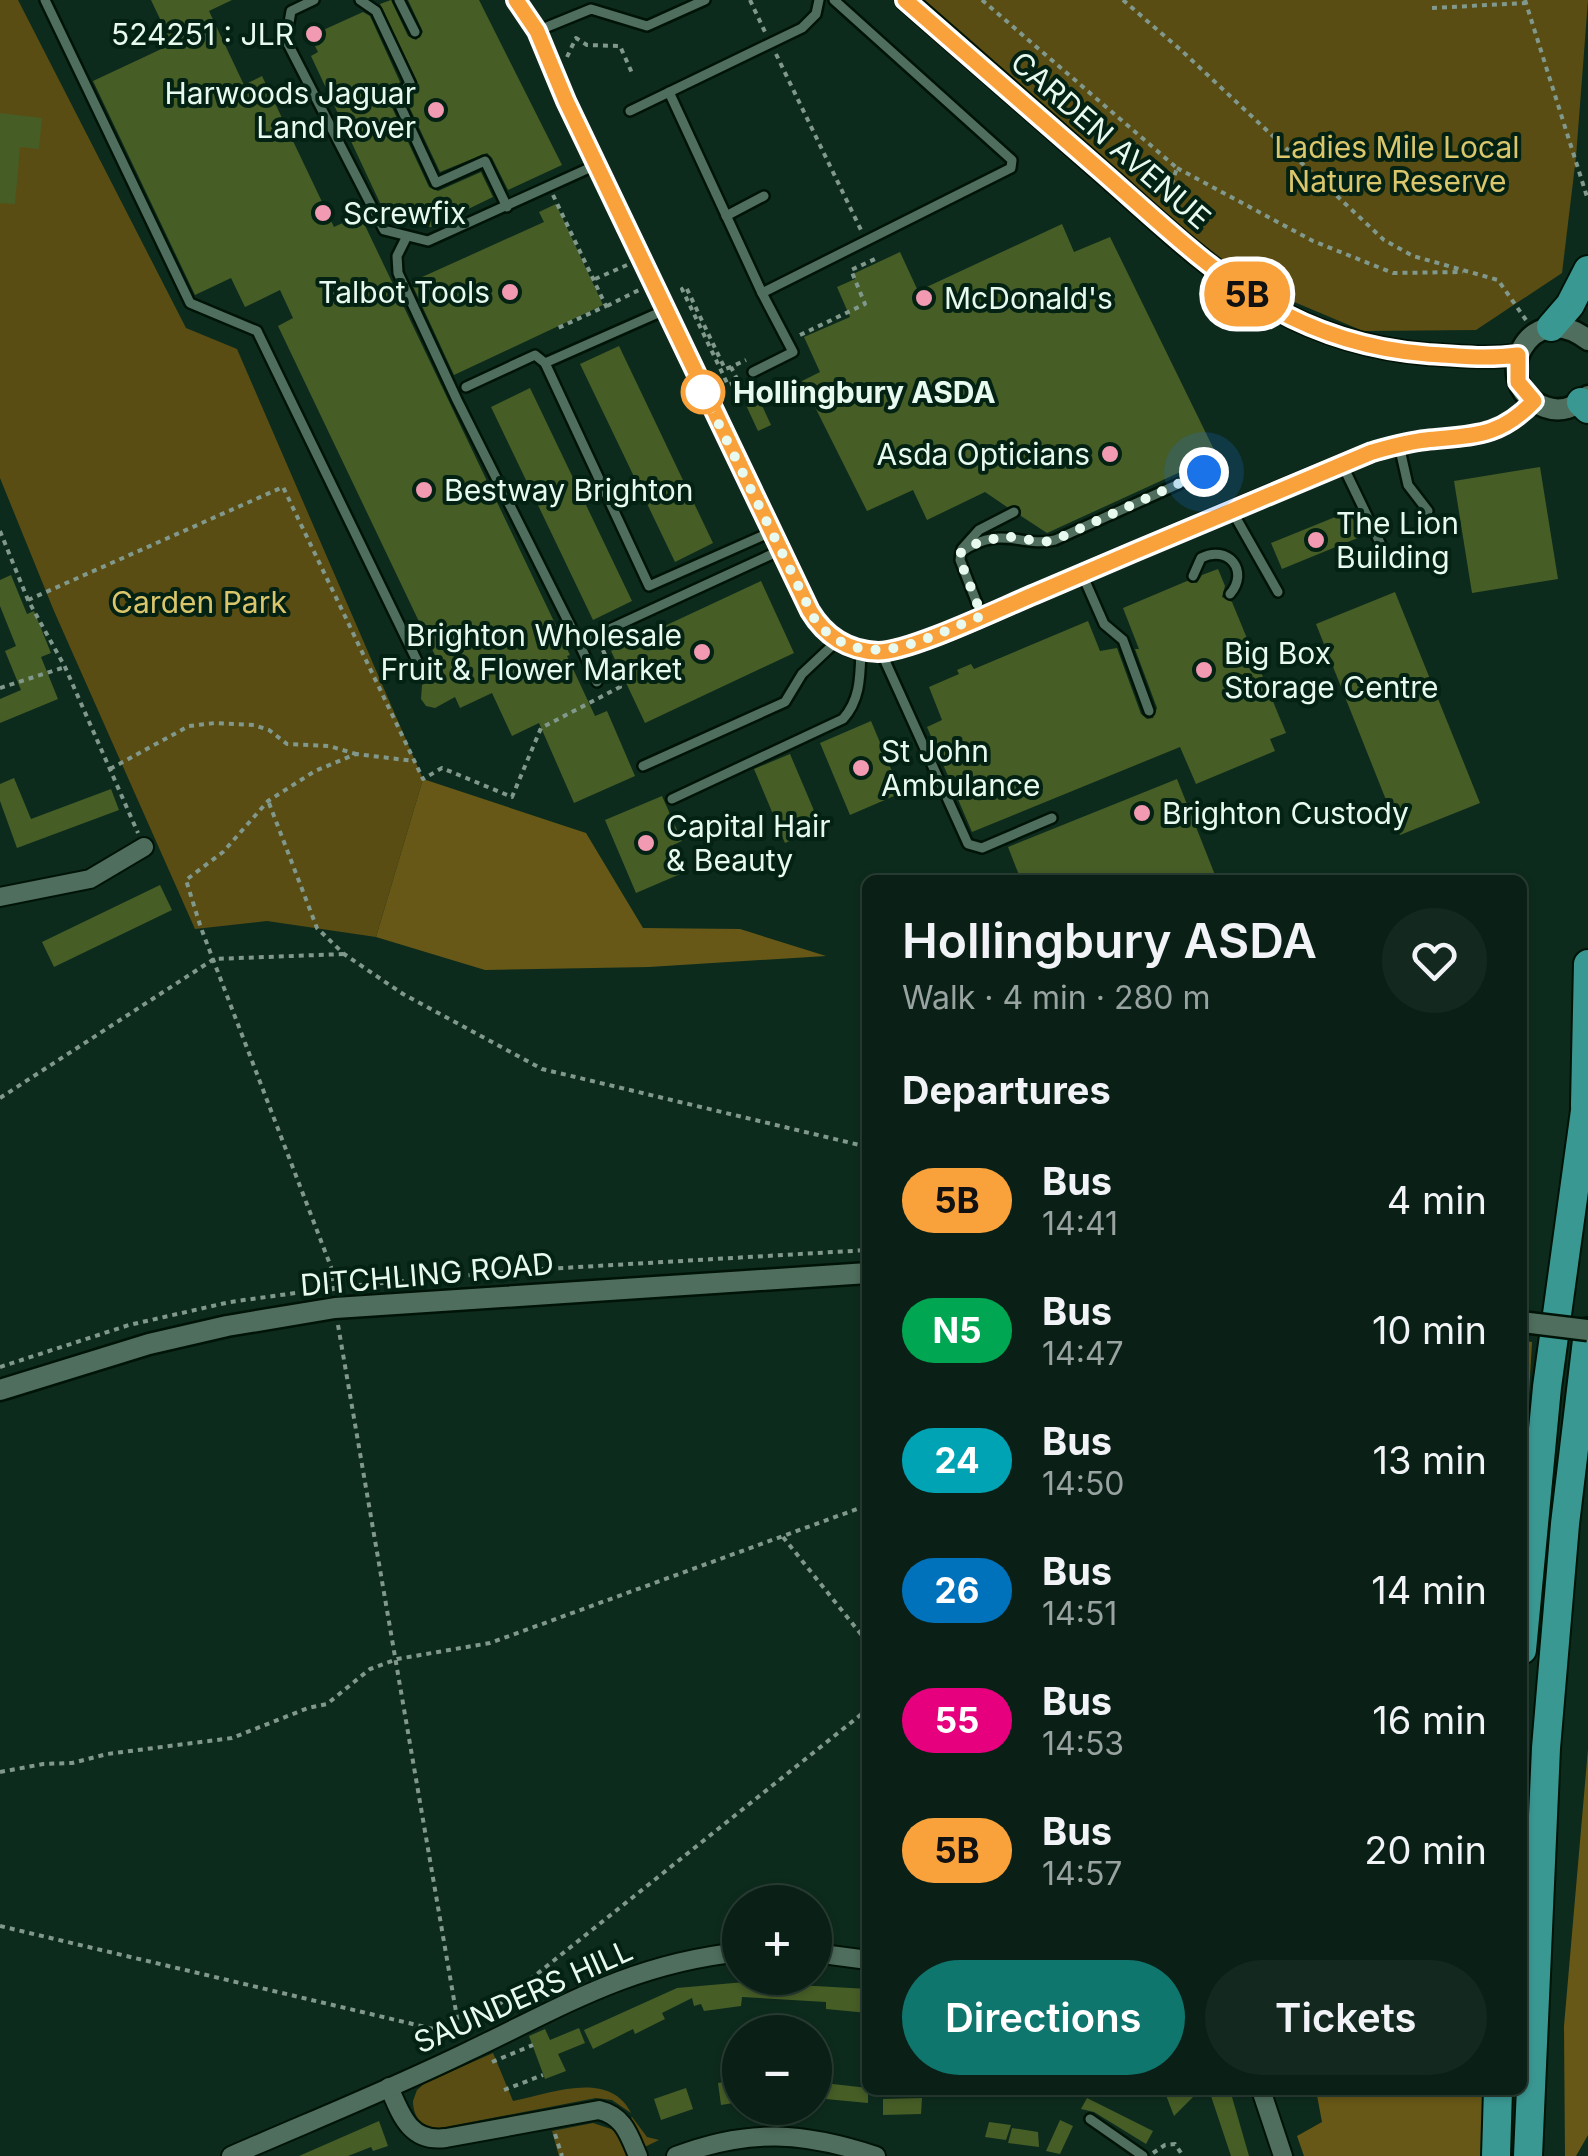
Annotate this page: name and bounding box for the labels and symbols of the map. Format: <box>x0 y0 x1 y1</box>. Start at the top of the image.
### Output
place label: 524251 : JLR <box>111 16 294 52</box>
marker: 524251 : JLR <box>303 23 325 45</box>
street label: CARDEN AVENUE <box>1004 44 1218 236</box>
place label: Harwoods Jaguar Land Rover <box>164 75 416 145</box>
marker: Harwoods Jaguar Land Rover <box>425 99 447 121</box>
park label: Ladies Mile Local Nature Reserve <box>1274 129 1520 199</box>
place label: Screwfix <box>343 195 466 231</box>
marker: Screwfix <box>312 202 334 224</box>
line badge: 5B <box>1202 262 1292 326</box>
place label: Talbot Tools <box>318 274 490 310</box>
place label: McDonald's <box>944 280 1113 316</box>
marker: Talbot Tools <box>499 281 521 303</box>
marker: McDonald's <box>913 287 935 309</box>
marker: Hollingbury ASDA <box>682 371 724 413</box>
place label: Hollingbury ASDA <box>733 374 996 410</box>
place label: Asda Opticians <box>877 436 1090 472</box>
marker: Asda Opticians <box>1099 443 1121 465</box>
your location <box>1179 447 1229 497</box>
place label: Bestway Brighton <box>444 472 694 508</box>
marker: Bestway Brighton <box>413 479 435 501</box>
place label: The Lion Building <box>1336 505 1459 575</box>
marker: The Lion Building <box>1305 529 1327 551</box>
park label: Carden Park <box>111 584 287 620</box>
place label: Brighton Wholesale Fruit & Flower Market <box>380 617 682 687</box>
place label: Big Box Storage Centre <box>1224 635 1438 705</box>
marker: Brighton Wholesale Fruit & Flower Market <box>691 641 713 663</box>
marker: Big Box Storage Centre <box>1193 659 1215 681</box>
place label: St John Ambulance <box>881 733 1041 803</box>
marker: St John Ambulance <box>850 757 872 779</box>
place label: Brighton Custody <box>1162 795 1409 831</box>
marker: Brighton Custody <box>1131 802 1153 824</box>
place label: Capital Hair & Beauty <box>666 808 831 878</box>
marker: Capital Hair & Beauty <box>635 832 657 854</box>
street label: DITCHLING ROAD <box>299 1245 555 1303</box>
street label: SAUNDERS HILL <box>408 1932 638 2060</box>

